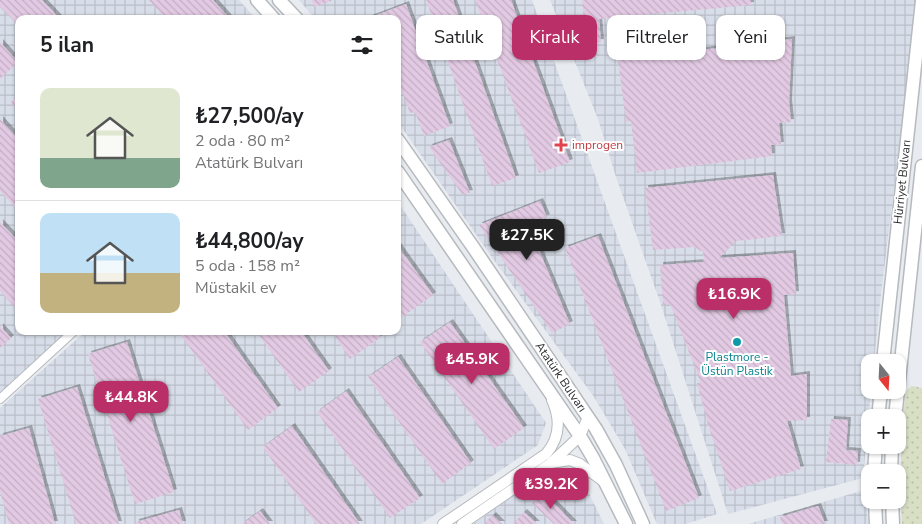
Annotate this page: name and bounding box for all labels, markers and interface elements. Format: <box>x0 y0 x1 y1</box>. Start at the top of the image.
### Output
chip: Satılık <box>416 15 502 60</box>
chip: Kiralık <box>512 15 597 60</box>
chip: Filtreler <box>607 15 706 60</box>
chip: Yeni <box>716 15 785 60</box>
text: 5 ilan <box>40 31 94 59</box>
icon: filters <box>348 31 376 59</box>
text: ₺27,500/ay <box>195 102 304 130</box>
icon: home <box>80 108 140 168</box>
text: 2 oda · 80 m² <box>195 130 290 152</box>
place label: improgen <box>572 137 623 153</box>
marker: improgen <box>554 138 568 152</box>
street label: Hürriyet Bulvarı <box>890 139 914 225</box>
text: Atatürk Bulvarı <box>195 152 303 174</box>
pin: ₺27.5K <box>486 218 568 261</box>
text: ₺27.5K <box>501 224 554 246</box>
text: ₺44,800/ay <box>195 227 304 255</box>
icon: home <box>80 233 140 293</box>
text: 5 oda · 158 m² <box>195 255 300 277</box>
text: Müstakil ev <box>195 277 277 299</box>
pin: ₺16.9K <box>693 278 775 320</box>
text: ₺16.9K <box>708 283 761 305</box>
marker: Plastmore - Üstün Plastik <box>731 336 743 348</box>
street label: Atatürk Bulvarı <box>532 339 590 415</box>
pin: ₺45.9K <box>431 342 513 385</box>
text: ₺45.9K <box>446 348 499 370</box>
place label: Plastmore - Üstün Plastik <box>701 349 774 379</box>
north arrow <box>861 354 906 399</box>
map controls <box>861 354 906 509</box>
pin: ₺44.8K <box>90 380 172 423</box>
text: ₺44.8K <box>105 386 158 408</box>
button: + <box>861 409 906 454</box>
button: − <box>861 464 906 509</box>
pin: ₺39.2K <box>510 468 592 510</box>
text: ₺39.2K <box>525 473 578 495</box>

